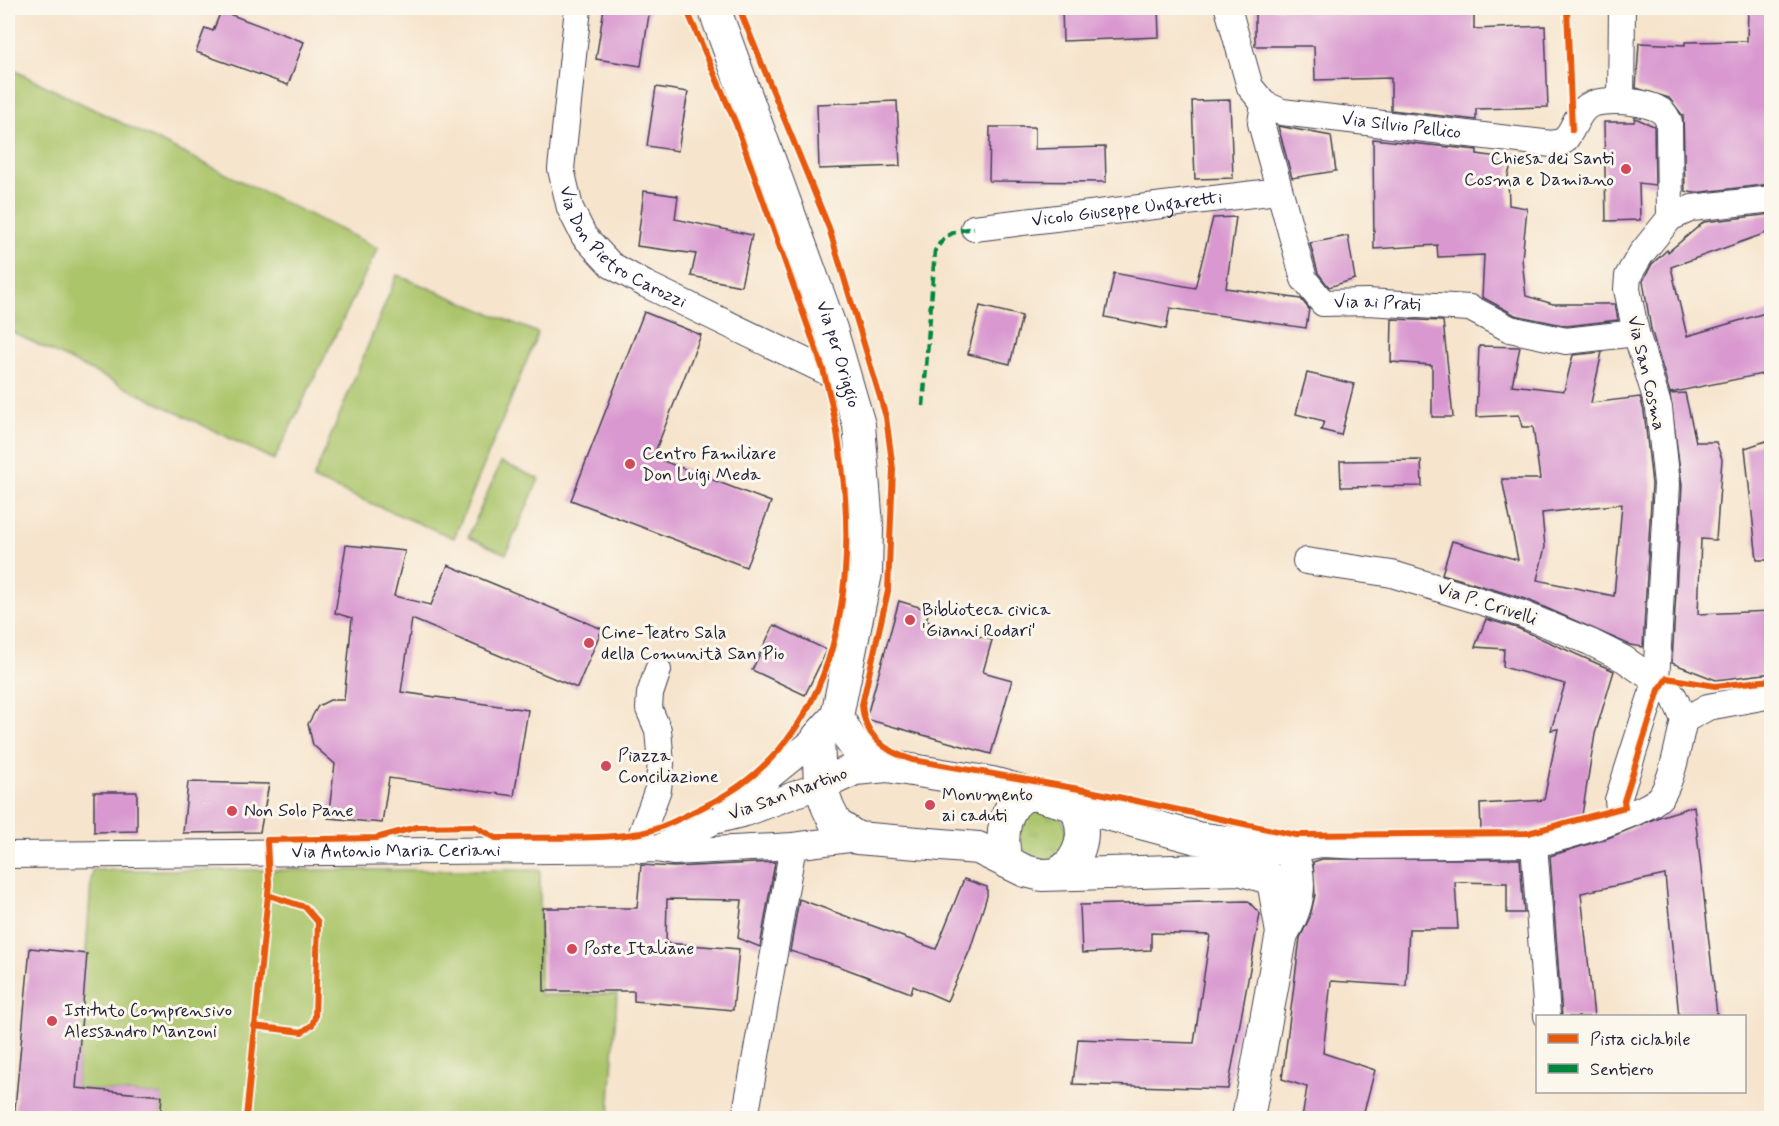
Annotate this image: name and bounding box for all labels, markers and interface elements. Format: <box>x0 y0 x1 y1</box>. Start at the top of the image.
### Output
street label: Via Silvio Pellico <box>1341 107 1462 145</box>
place label: Chiesa dei Santi Cosma e Damiano <box>1464 147 1614 192</box>
marker: Chiesa dei Santi Cosma e Damiano <box>1619 162 1633 176</box>
street label: Via Don Pietro Carozzi <box>553 184 690 314</box>
street label: Vicolo Giuseppe Ungaretti <box>1030 186 1224 233</box>
street label: Via ai Prati <box>1334 290 1422 317</box>
street label: Via per Origgio <box>810 298 865 411</box>
street label: Via San Cosma <box>1621 313 1671 433</box>
place label: Centro Familiare Don Luigi Meda <box>642 442 776 487</box>
marker: Centro Familiare Don Luigi Meda <box>623 457 637 471</box>
street label: Via P. Crivelli <box>1434 577 1540 631</box>
place label: Biblioteca civica 'Gianni Rodari' <box>922 598 1051 643</box>
marker: Biblioteca civica 'Gianni Rodari' <box>903 613 917 627</box>
place label: Cine-Teatro Sala della Comunità San Pio <box>601 621 785 666</box>
marker: Cine-Teatro Sala della Comunità San Pio <box>582 636 596 650</box>
place label: Piazza Conciliazione <box>618 744 719 789</box>
marker: Piazza Conciliazione <box>599 759 613 773</box>
street label: Via San Martino <box>725 761 851 827</box>
place label: Monumento ai caduti <box>942 783 1033 828</box>
marker: Monumento ai caduti <box>923 798 937 812</box>
place label: Non Solo Pane <box>244 799 354 823</box>
marker: Non Solo Pane <box>225 804 239 818</box>
street label: Via Antonio Maria Ceriani <box>291 838 501 864</box>
place label: Poste Italiane <box>584 937 694 961</box>
marker: Poste Italiane <box>565 942 579 956</box>
place label: Istituto Comprensivo Alessandro Manzoni <box>64 999 232 1044</box>
marker: Istituto Comprensivo Alessandro Manzoni <box>45 1014 59 1028</box>
legend <box>1536 1015 1746 1093</box>
text: Pista ciclabile <box>1590 1028 1691 1052</box>
text: Sentiero <box>1590 1058 1654 1082</box>

